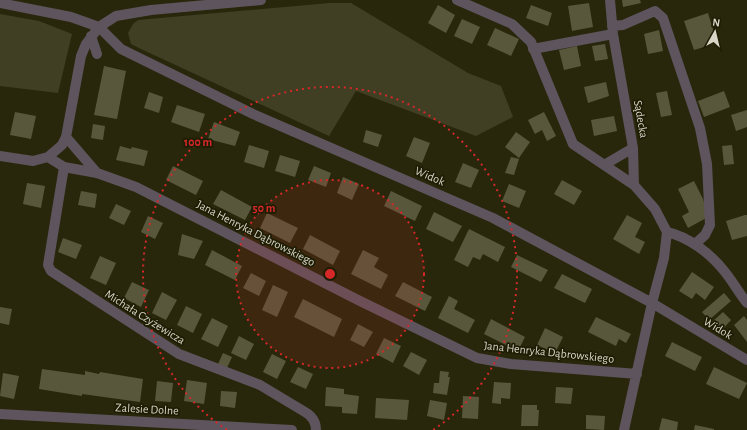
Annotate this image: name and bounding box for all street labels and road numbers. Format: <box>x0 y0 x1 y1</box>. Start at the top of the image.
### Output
street label: Sądecka <box>632 99 650 139</box>
street label: Widok <box>413 164 447 188</box>
street label: Jana Henryka Dąbrowskiego <box>194 198 317 269</box>
street label: Michała Czyżewicza <box>102 288 188 348</box>
street label: Widok <box>702 315 735 341</box>
street label: Jana Henryka Dąbrowskiego <box>483 339 615 366</box>
street label: Zalesie Dolne <box>115 401 179 417</box>

